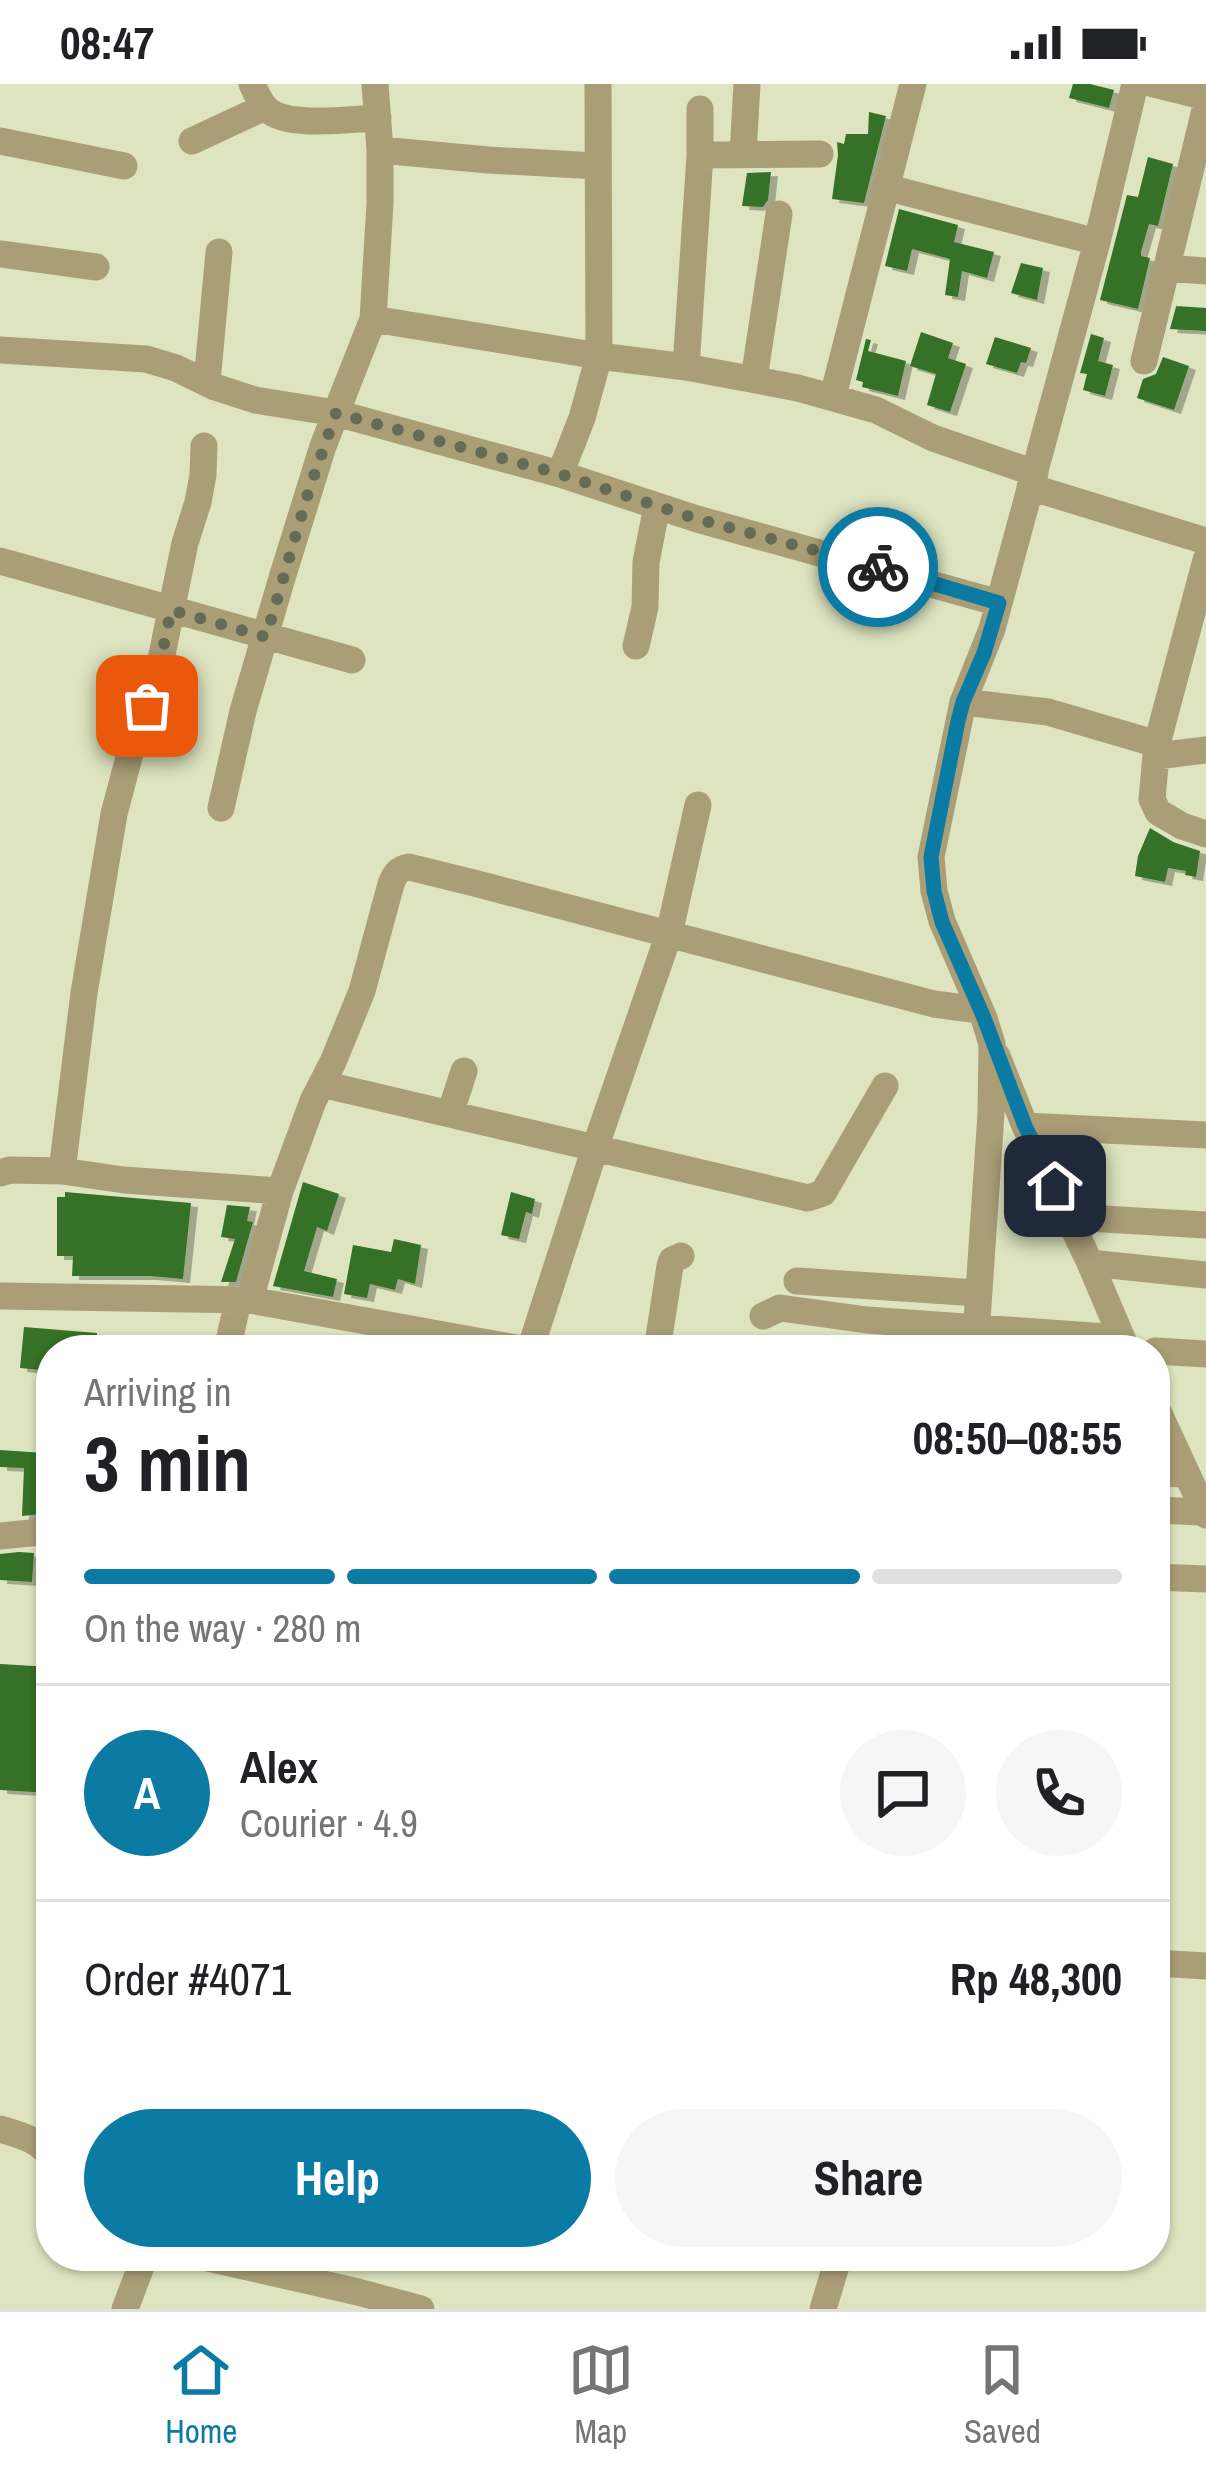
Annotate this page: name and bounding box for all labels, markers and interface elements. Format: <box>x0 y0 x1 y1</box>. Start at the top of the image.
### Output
text: 08:47 <box>60 12 154 73</box>
courier <box>818 507 938 627</box>
icon: bike <box>845 534 911 600</box>
pin <box>96 655 198 757</box>
icon: bag <box>114 673 180 739</box>
pin <box>1004 1135 1106 1237</box>
icon: home <box>1022 1153 1088 1219</box>
text: Arriving in <box>84 1366 232 1418</box>
text: 08:50–08:55 <box>913 1407 1122 1468</box>
text: 3 min <box>84 1410 251 1515</box>
text: On the way · 280 m <box>84 1602 361 1654</box>
button: chat <box>840 1730 966 1856</box>
button: phone <box>996 1730 1122 1856</box>
text: Alex <box>240 1736 318 1797</box>
text: A <box>134 1762 160 1823</box>
text: Courier · 4.9 <box>240 1797 418 1849</box>
text: Order #4071 <box>84 1948 291 2009</box>
text: Rp 48,300 <box>950 1948 1122 2009</box>
button: Help <box>84 2109 591 2247</box>
button: Share <box>615 2109 1122 2247</box>
tab: Home <box>165 2337 237 2453</box>
tab: Map <box>568 2337 634 2453</box>
tab: Saved <box>964 2337 1041 2453</box>

